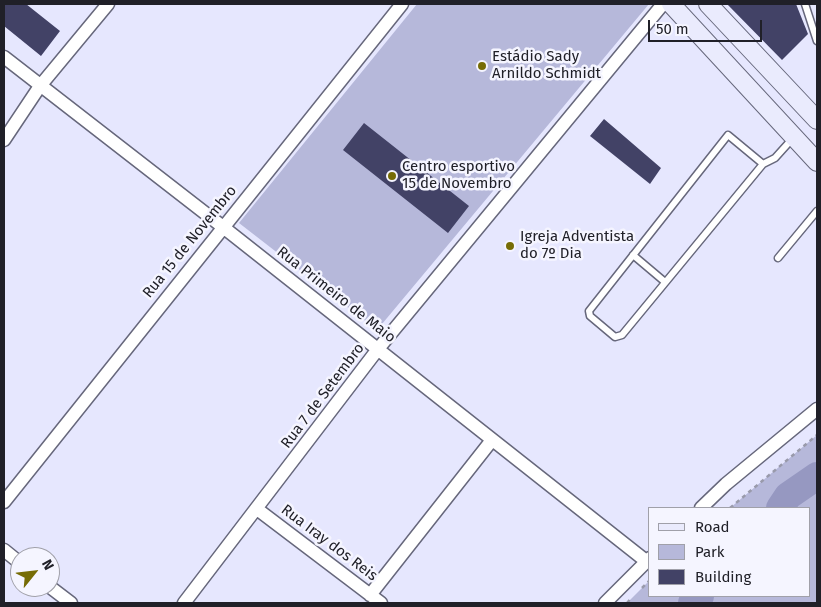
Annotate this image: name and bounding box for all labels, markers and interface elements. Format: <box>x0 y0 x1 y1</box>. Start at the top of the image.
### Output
scale bar <box>651 10 765 42</box>
text: 50 m <box>656 20 689 38</box>
place label: Estádio Sady Arnildo Schmidt <box>492 48 601 83</box>
marker: Estádio Sady Arnildo Schmidt <box>476 60 488 72</box>
place label: Centro esportivo 15 de Novembro <box>402 158 515 193</box>
marker: Centro esportivo 15 de Novembro <box>386 170 398 182</box>
street label: Rua 15 de Novembro <box>139 182 241 302</box>
place label: Igreja Adventista do 7º Dia <box>520 228 634 263</box>
marker: Igreja Adventista do 7º Dia <box>504 240 516 252</box>
street label: Rua Primeiro de Maio <box>273 243 399 347</box>
street label: Rua 7 de Setembro <box>278 340 368 452</box>
street label: Rua Iray dos Reis <box>277 501 381 585</box>
legend <box>648 507 811 597</box>
text: Road <box>695 518 730 536</box>
text: Park <box>695 543 725 561</box>
north arrow <box>10 547 60 597</box>
text: N <box>38 557 57 573</box>
text: Building <box>695 568 751 586</box>

